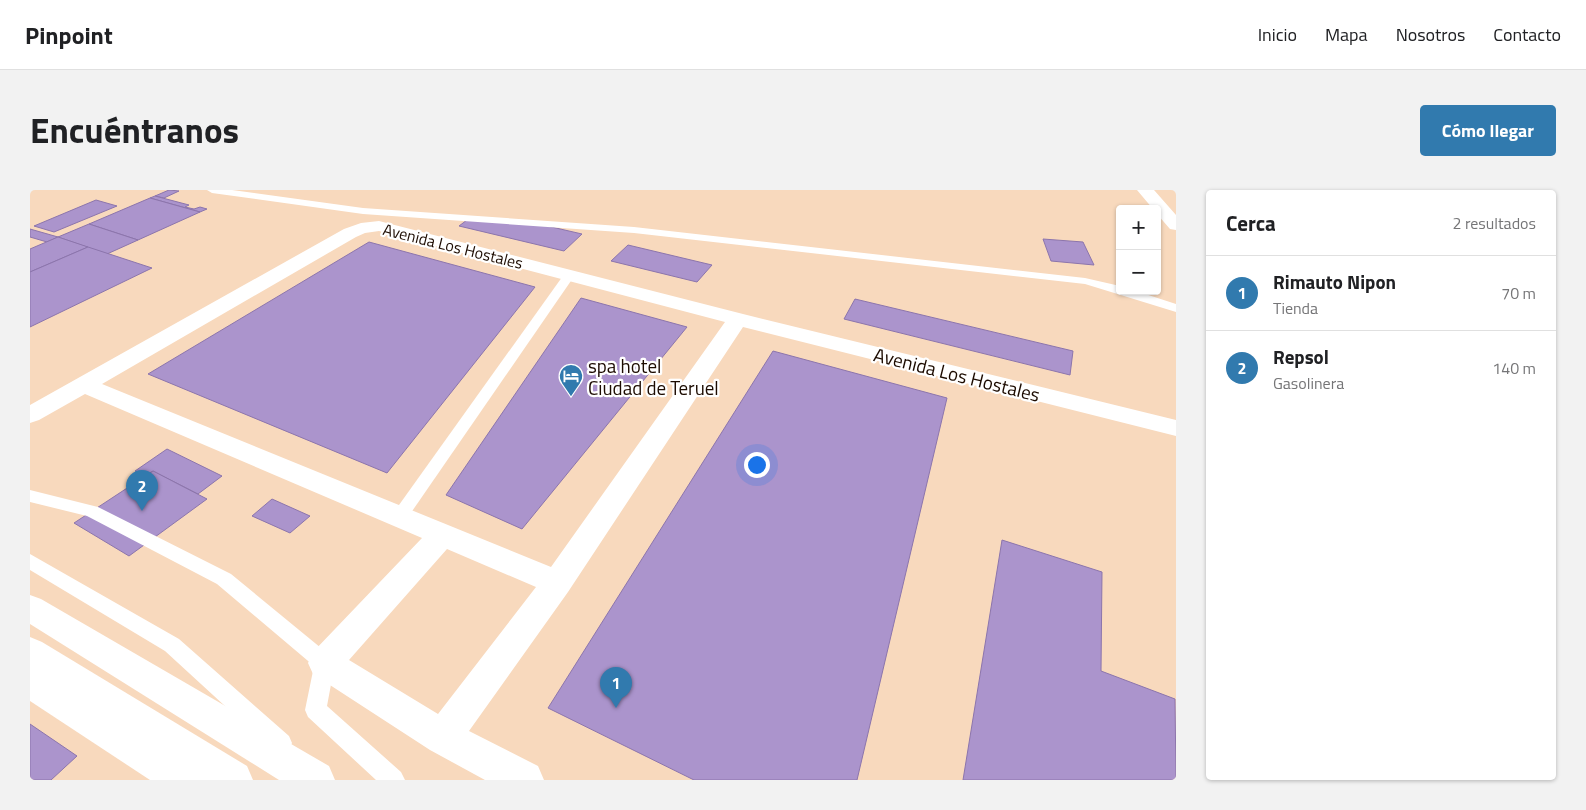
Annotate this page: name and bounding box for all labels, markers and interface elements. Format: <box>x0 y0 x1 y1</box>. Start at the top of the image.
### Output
text: Pinpoint <box>25 17 113 53</box>
text: Inicio <box>1258 21 1297 48</box>
text: Mapa <box>1325 21 1368 48</box>
text: Nosotros <box>1396 21 1465 48</box>
text: Contacto <box>1493 21 1561 48</box>
text: Encuéntranos <box>30 103 239 157</box>
button: Cómo llegar <box>1420 105 1556 156</box>
map controls <box>1116 205 1161 295</box>
button: + <box>1116 205 1161 250</box>
text: Cerca <box>1226 207 1276 239</box>
text: 2 resultados <box>1452 211 1536 235</box>
street label: Avenida Los Hostales <box>381 217 525 275</box>
button: − <box>1116 250 1161 295</box>
text: Rimauto Nipon <box>1273 267 1396 296</box>
text: 1 <box>1238 281 1246 305</box>
text: 70 m <box>1501 281 1536 305</box>
text: Tienda <box>1273 296 1318 320</box>
street label: Avenida Los Hostales <box>871 339 1043 409</box>
text: Repsol <box>1273 342 1329 371</box>
place label: spa hotel Ciudad de Teruel <box>588 351 719 402</box>
text: 2 <box>1238 356 1246 380</box>
text: 140 m <box>1492 356 1536 380</box>
hotel icon: spa hotel Ciudad de Teruel <box>558 363 584 397</box>
text: Gasolinera <box>1273 371 1344 395</box>
your location <box>744 452 770 478</box>
pin: 2 <box>126 470 158 511</box>
pin: 1 <box>600 667 632 708</box>

